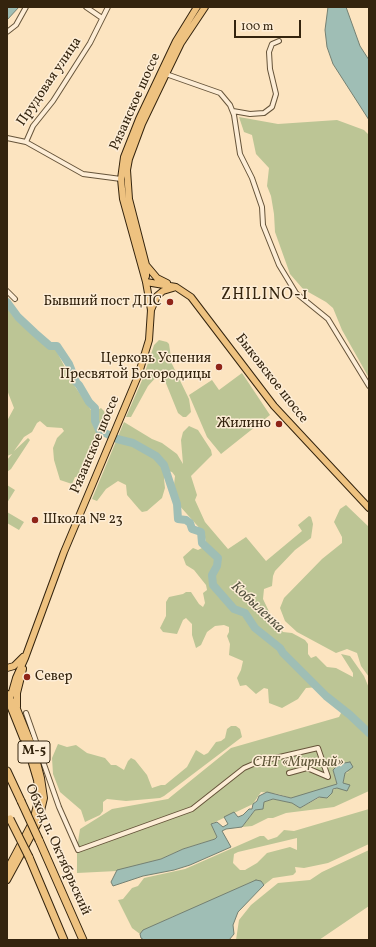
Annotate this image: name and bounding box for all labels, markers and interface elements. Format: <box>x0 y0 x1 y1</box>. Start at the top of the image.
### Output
scale bar <box>236 12 303 38</box>
text: 100 m <box>241 19 273 35</box>
street label: Прудовая улица <box>14 34 86 130</box>
street label: Рязанское шоссе <box>107 51 165 153</box>
district label: ZHILINO-1 <box>221 286 309 306</box>
place label: Бывший пост ДПС <box>43 294 162 310</box>
marker: Бывший пост ДПС <box>165 297 175 307</box>
street label: Быковское шоссе <box>231 331 311 427</box>
place label: Церковь Успения Пресвятой Богородицы <box>60 351 211 384</box>
marker: Церковь Успения Пресвятой Богородицы <box>214 362 224 372</box>
street label: Рязанское шоссе <box>68 393 124 497</box>
place label: Жилино <box>217 416 271 432</box>
marker: Жилино <box>274 419 284 429</box>
place label: Школа № 23 <box>43 512 123 528</box>
marker: Школа № 23 <box>30 515 40 525</box>
water label: Кобыленка <box>226 578 288 638</box>
place label: Север <box>35 669 73 685</box>
marker: Север <box>22 672 32 682</box>
road number: М-5 <box>18 741 50 763</box>
park label: СНТ «Мирный» <box>252 755 344 771</box>
street label: Обход п. Октябрьский <box>20 782 94 918</box>

